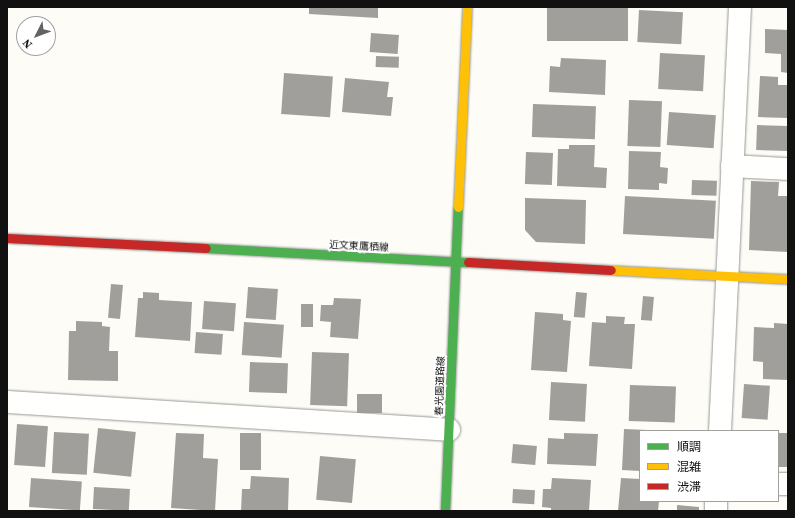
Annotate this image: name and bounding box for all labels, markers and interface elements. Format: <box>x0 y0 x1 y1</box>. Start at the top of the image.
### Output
north arrow <box>16 16 56 56</box>
text: N <box>19 36 36 52</box>
street label: 近文東鷹栖線 <box>329 238 389 254</box>
street label: 春光園道路線 <box>433 356 447 416</box>
legend <box>639 430 779 502</box>
text: 順調 <box>677 439 701 455</box>
text: 混雑 <box>677 459 701 475</box>
text: 渋滞 <box>677 479 701 495</box>

